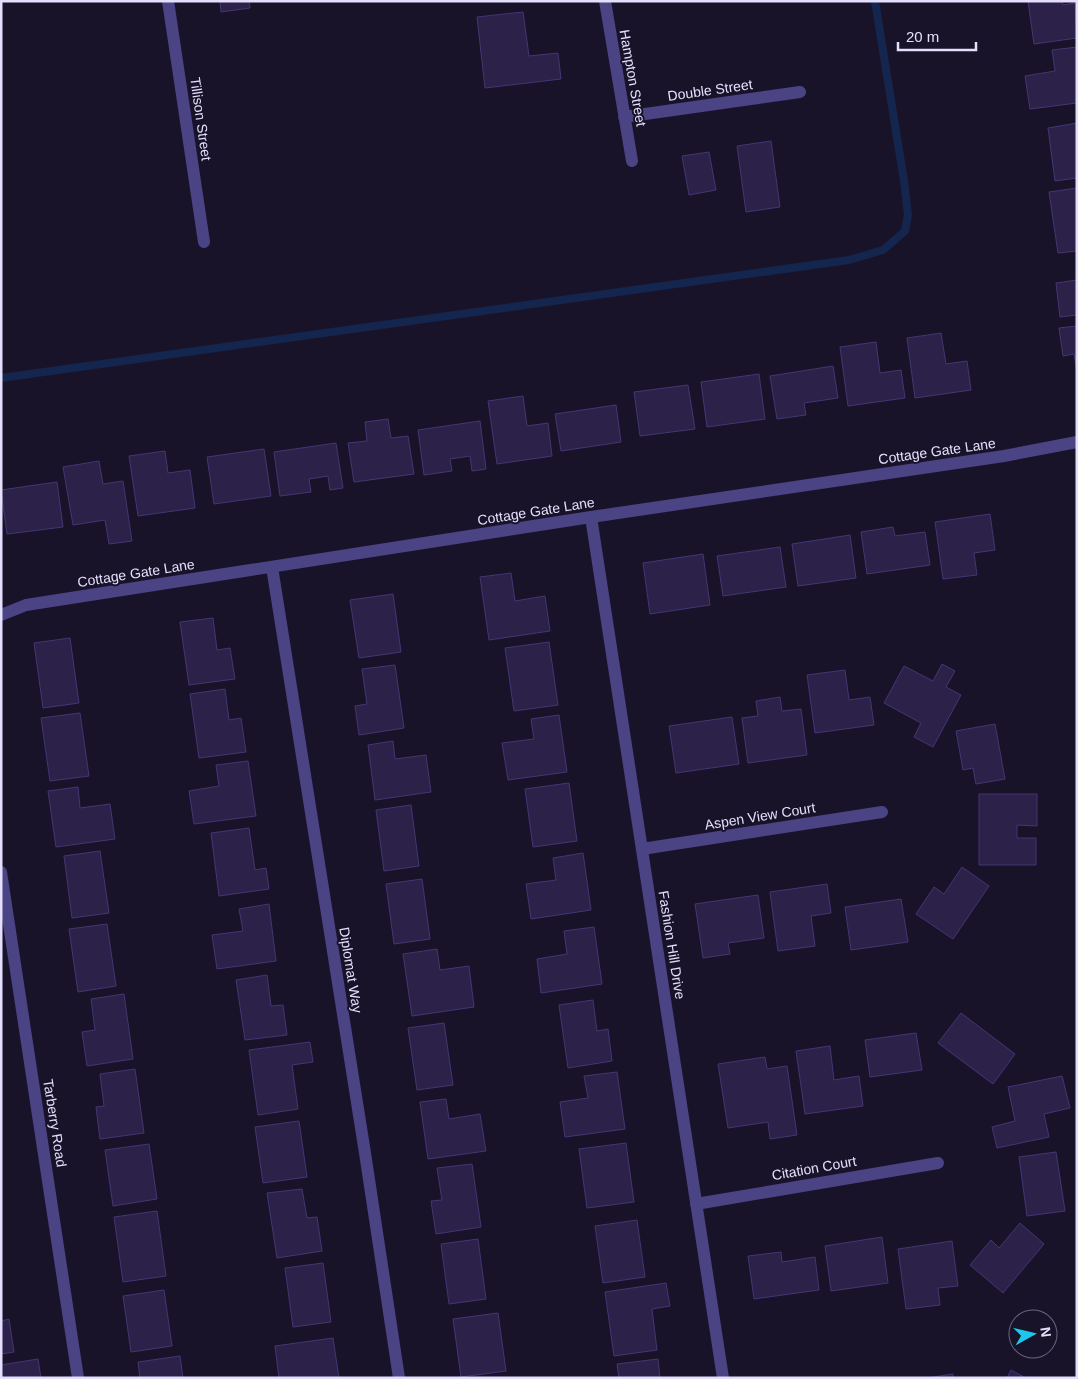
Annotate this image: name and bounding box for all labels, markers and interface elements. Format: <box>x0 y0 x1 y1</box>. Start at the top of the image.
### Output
scale bar <box>898 20 976 52</box>
street label: Hampton Street <box>617 28 649 128</box>
text: 20 m <box>906 28 939 45</box>
street label: Tillison Street <box>187 76 215 162</box>
street label: Double Street <box>666 76 754 104</box>
street label: Cottage Gate Lane <box>877 435 997 467</box>
street label: Cottage Gate Lane <box>476 494 596 528</box>
street label: Cottage Gate Lane <box>76 556 196 590</box>
street label: Aspen View Court <box>704 799 817 833</box>
street label: Fashion Hill Drive <box>656 890 689 1001</box>
street label: Diplomat Way <box>336 926 366 1014</box>
street label: Tarberry Road <box>40 1078 70 1168</box>
street label: Citation Court <box>770 1153 858 1183</box>
north arrow <box>1008 1309 1058 1359</box>
text: N <box>1037 1326 1055 1338</box>

